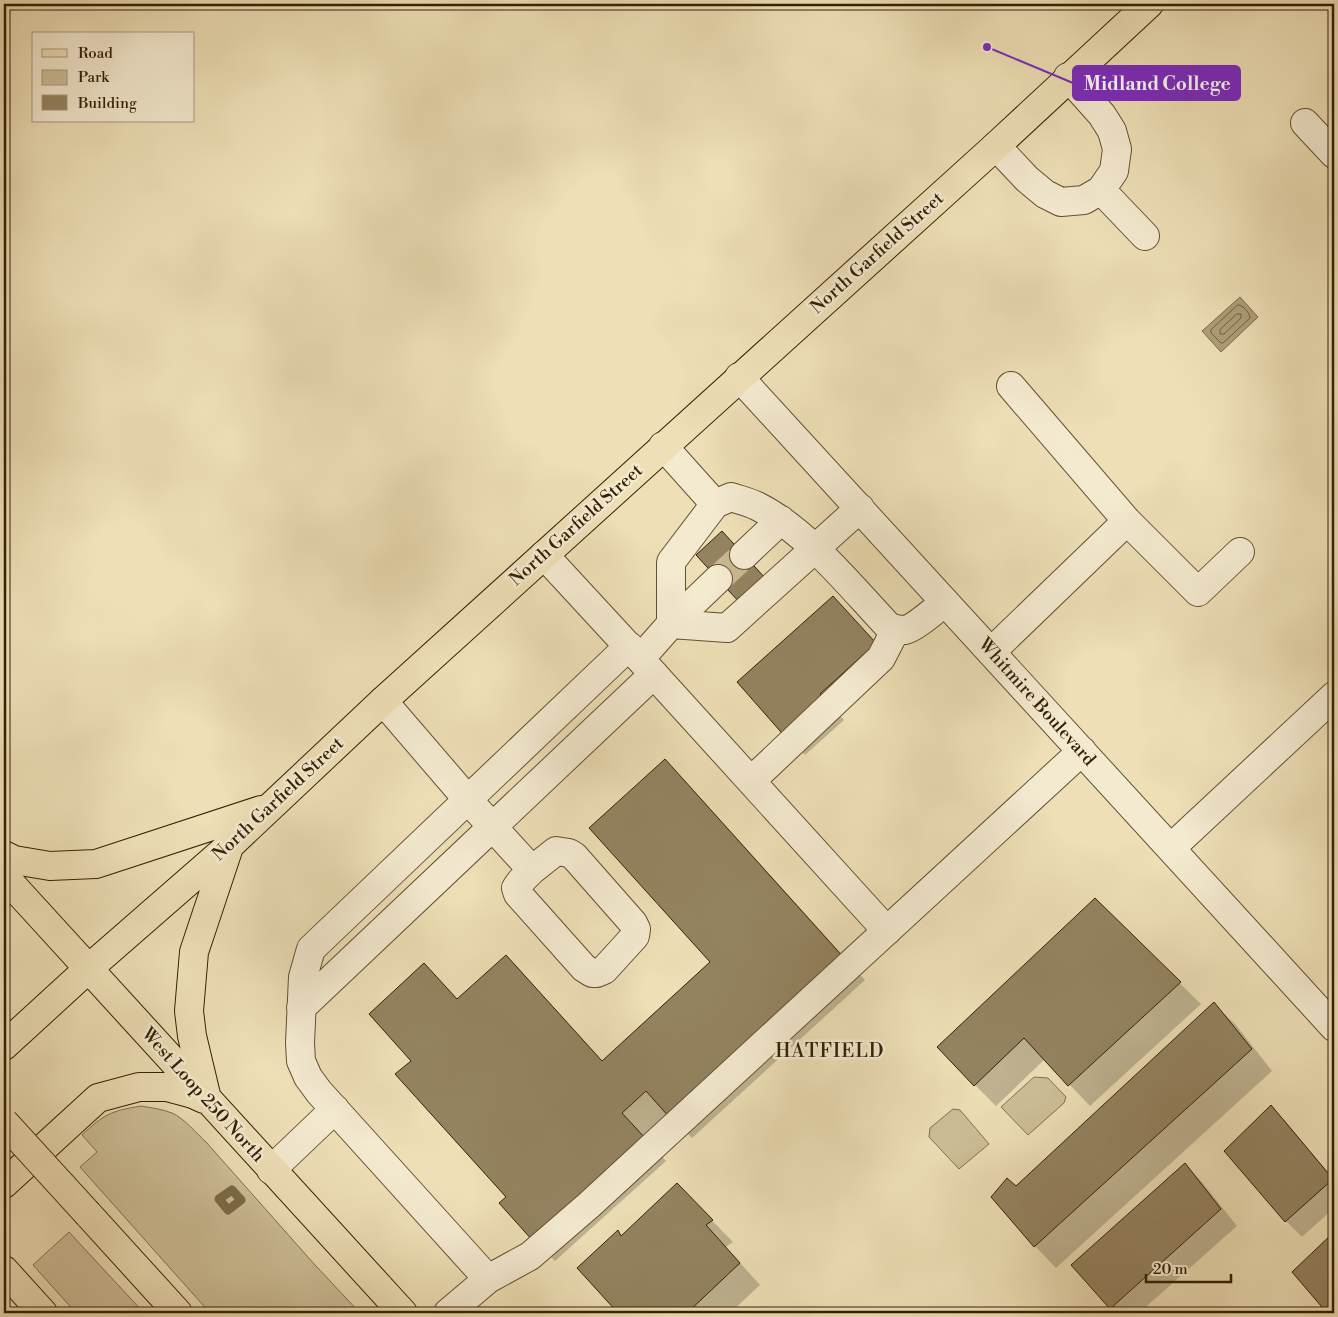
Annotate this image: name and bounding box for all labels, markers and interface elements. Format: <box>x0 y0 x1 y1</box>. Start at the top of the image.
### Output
legend <box>32 32 195 122</box>
text: Road <box>78 44 113 63</box>
callout: Midland College <box>1073 66 1240 100</box>
text: Park <box>78 68 110 87</box>
text: Midland College <box>1083 72 1231 96</box>
text: Building <box>77 94 137 113</box>
street label: North Garfield Street <box>806 187 949 319</box>
street label: North Garfield Street <box>505 459 648 591</box>
street label: Whitmire Boulevard <box>973 632 1101 771</box>
street label: North Garfield Street <box>207 732 349 866</box>
street label: West Loop 250 North <box>136 1022 270 1167</box>
district label: HATFIELD <box>775 1039 885 1063</box>
scale bar <box>1146 1252 1230 1284</box>
text: 20 m <box>1153 1260 1188 1279</box>

